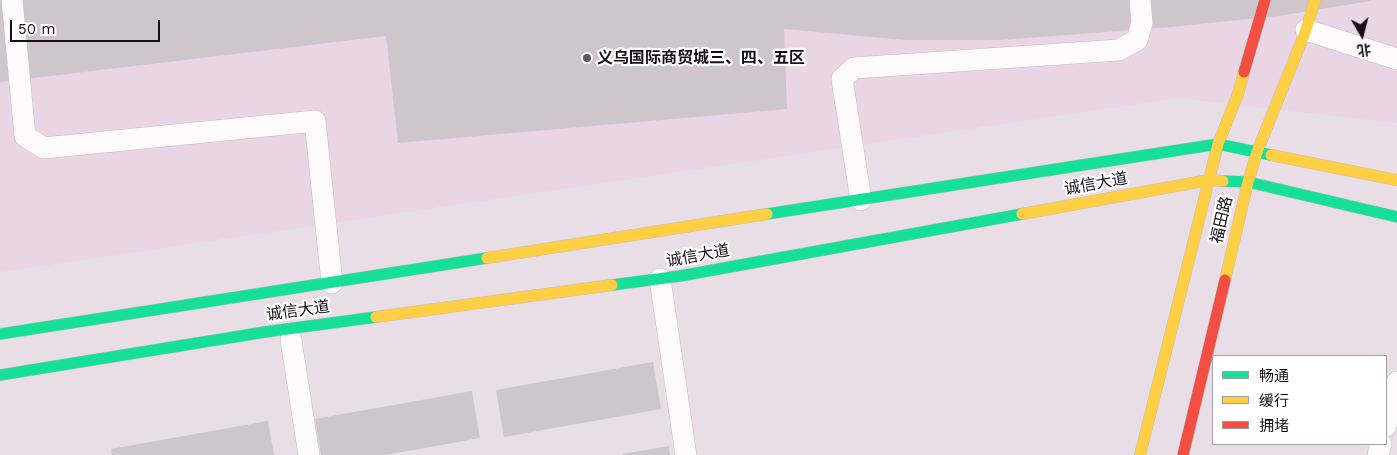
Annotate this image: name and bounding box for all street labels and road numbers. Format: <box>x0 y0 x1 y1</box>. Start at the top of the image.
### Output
street label: 诚信大道 <box>1063 169 1129 199</box>
street label: 福田路 <box>1207 194 1237 246</box>
street label: 诚信大道 <box>665 241 731 271</box>
street label: 诚信大道 <box>265 297 331 325</box>

